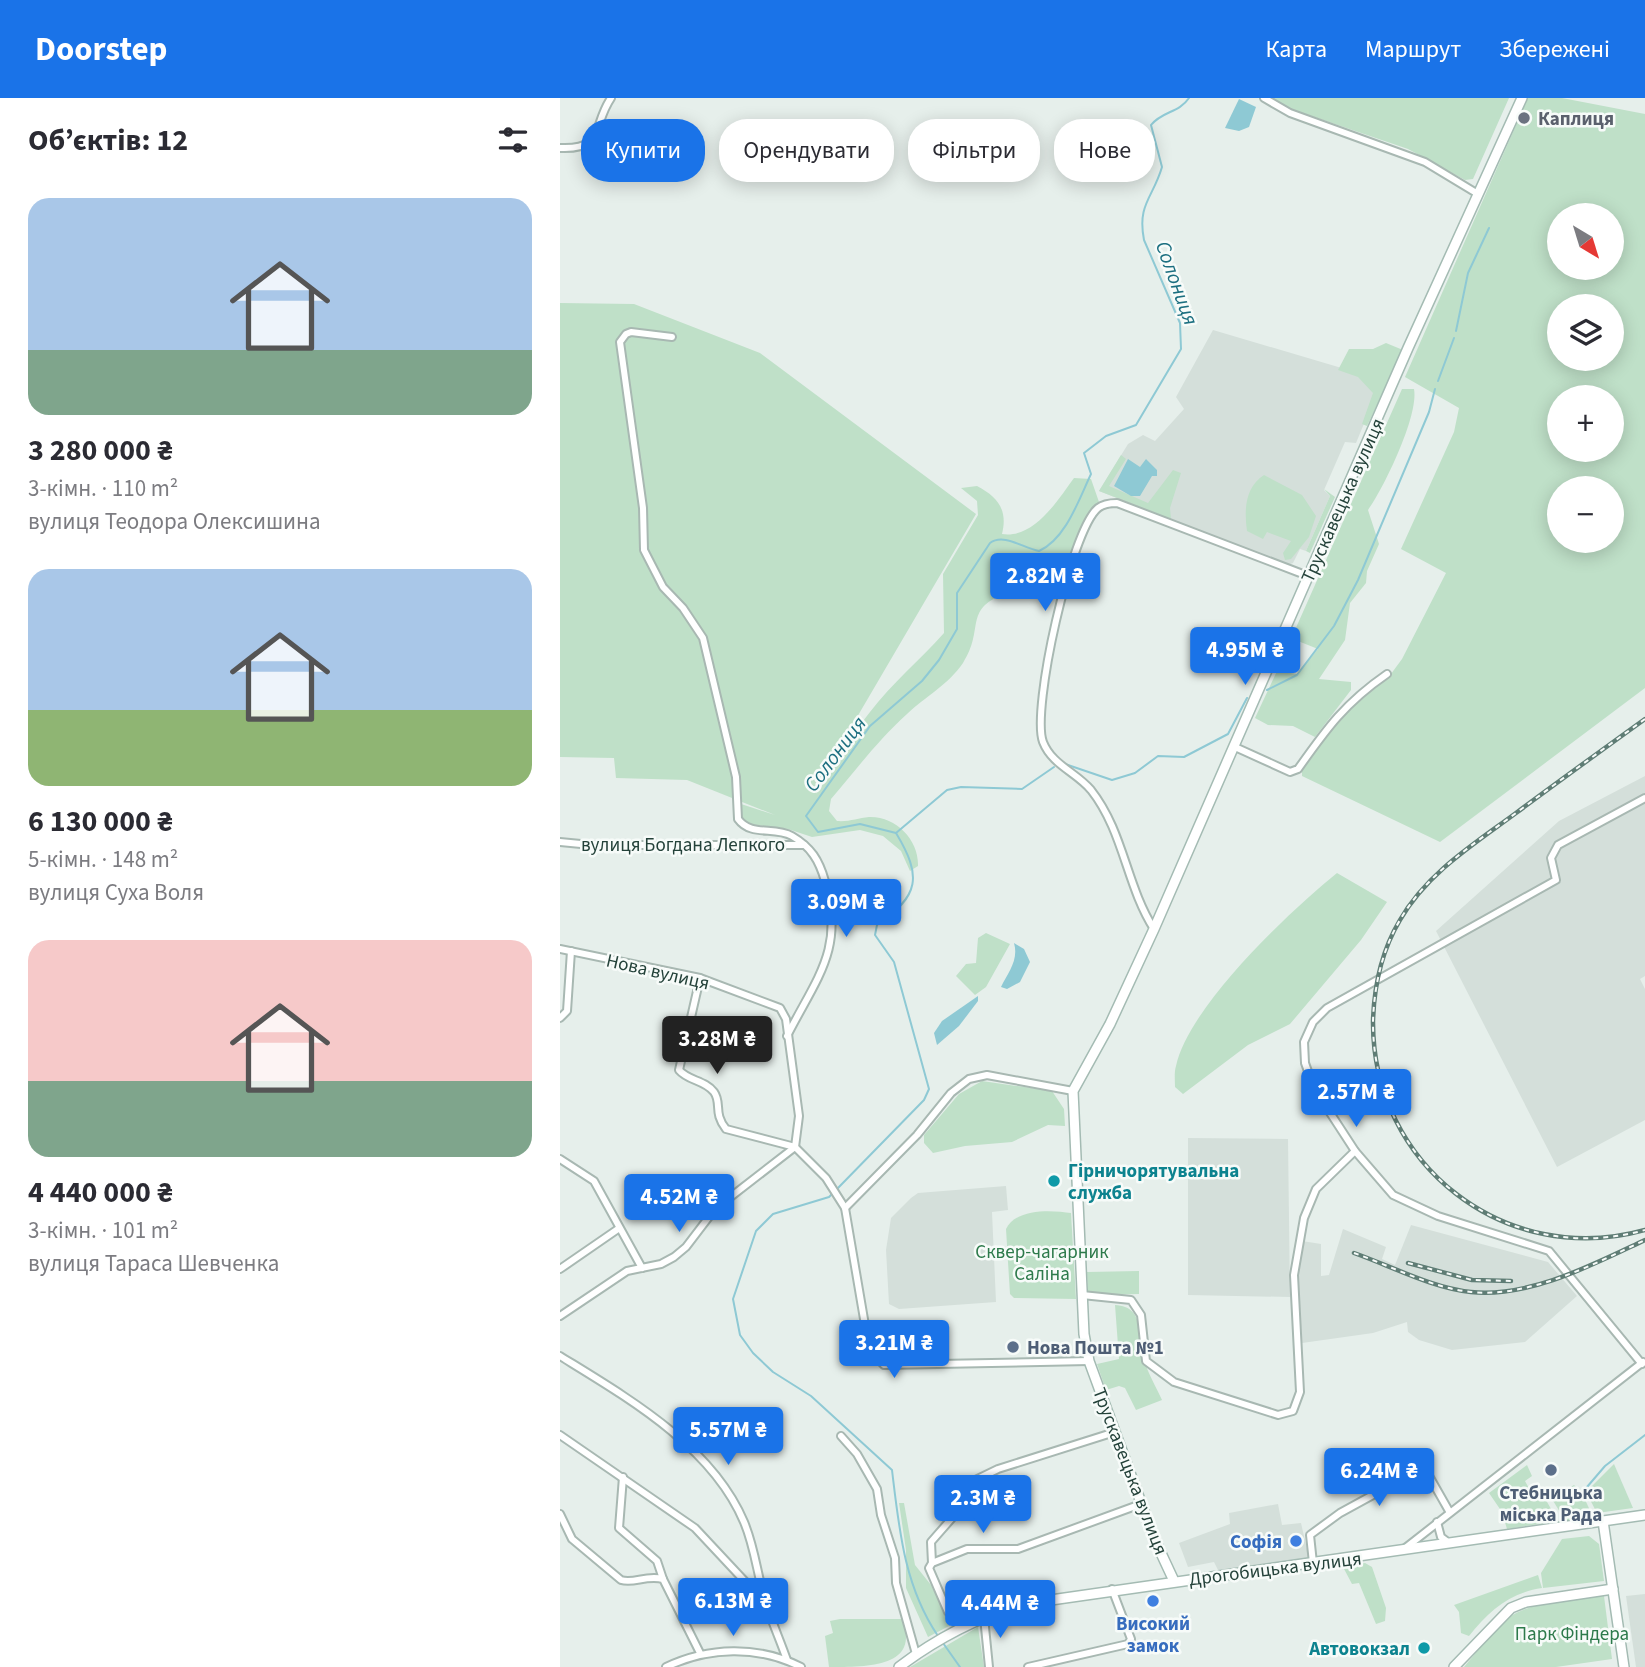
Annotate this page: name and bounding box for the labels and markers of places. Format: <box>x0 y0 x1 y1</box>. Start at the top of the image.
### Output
place label: Каплиця <box>1538 106 1614 133</box>
marker: Каплиця <box>1516 110 1532 126</box>
pin: 2.82M ₴ <box>980 554 1110 613</box>
pin: 4.95M ₴ <box>1180 628 1310 687</box>
pin: 3.09M ₴ <box>781 880 911 939</box>
pin: 3.28M ₴ <box>652 1016 782 1076</box>
pin: 2.57M ₴ <box>1291 1070 1421 1129</box>
place label: Гірничорятувальна служба <box>1068 1158 1239 1207</box>
marker: Гірничорятувальна служба <box>1046 1173 1062 1189</box>
pin: 4.52M ₴ <box>614 1174 744 1234</box>
pin: 3.21M ₴ <box>829 1320 959 1380</box>
place label: Нова Пошта №1 <box>1027 1335 1164 1362</box>
marker: Нова Пошта №1 <box>1005 1339 1021 1355</box>
pin: 5.57M ₴ <box>663 1408 793 1467</box>
pin: 6.24M ₴ <box>1314 1448 1444 1508</box>
marker: Стебницька міська Рада <box>1543 1462 1559 1478</box>
pin: 2.3M ₴ <box>926 1476 1040 1535</box>
place label: Стебницька міська Рада <box>1499 1480 1603 1529</box>
place label: Софія <box>1230 1529 1282 1556</box>
marker: Софія <box>1288 1533 1304 1549</box>
pin: 6.13M ₴ <box>668 1578 798 1638</box>
pin: 4.44M ₴ <box>935 1580 1065 1640</box>
marker: Високий замок <box>1145 1593 1161 1609</box>
place label: Високий замок <box>1116 1611 1190 1660</box>
place label: Автовокзал <box>1308 1636 1410 1663</box>
marker: Автовокзал <box>1416 1640 1432 1656</box>

